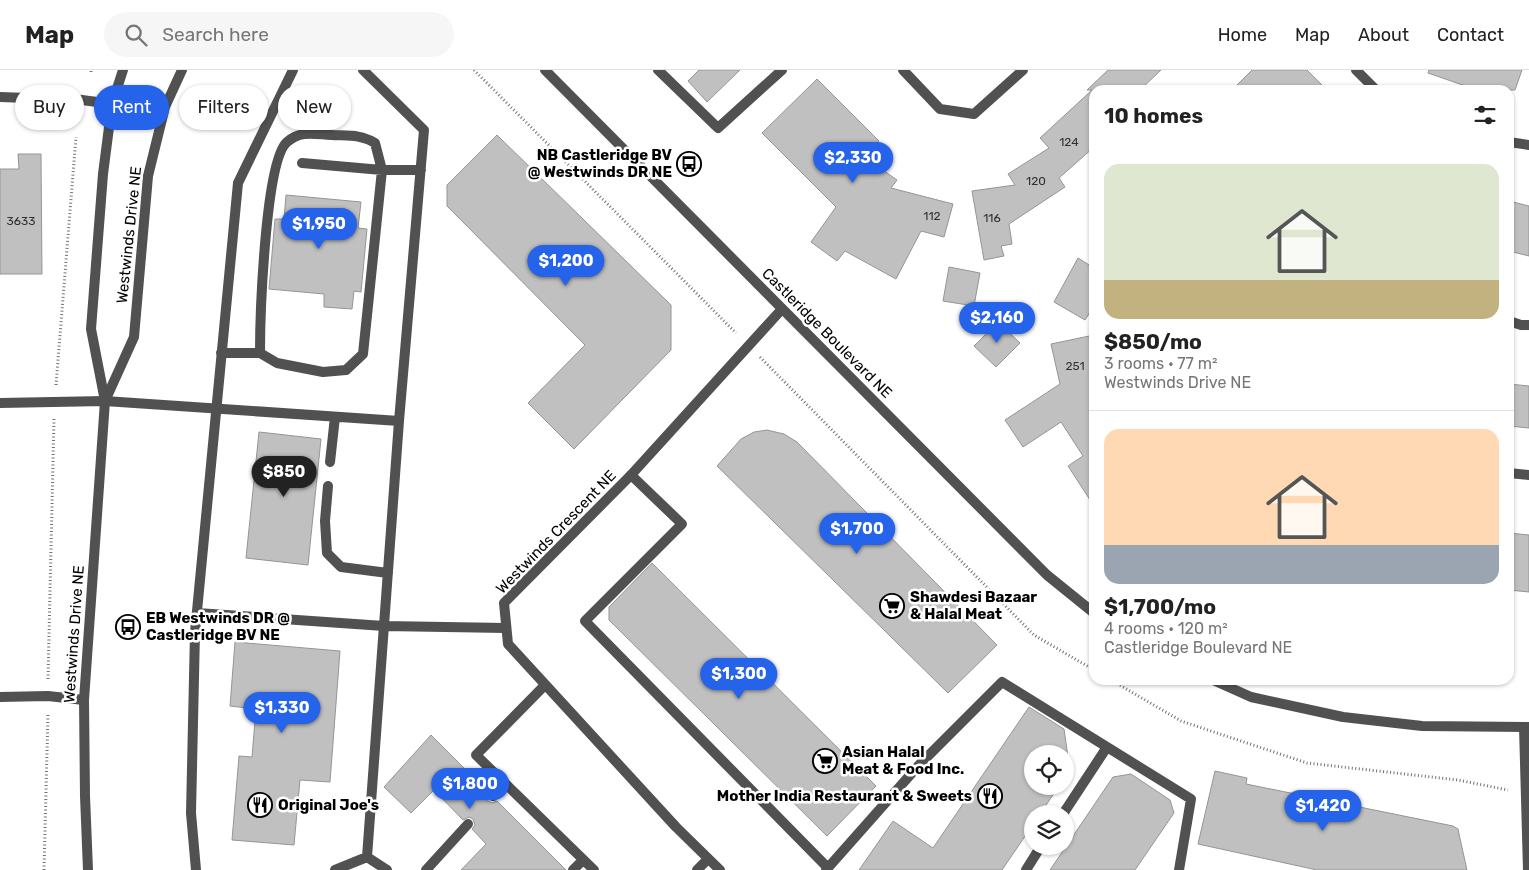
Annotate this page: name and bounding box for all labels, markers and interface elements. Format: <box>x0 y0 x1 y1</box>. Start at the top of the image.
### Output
search box <box>104 12 454 57</box>
text: Map <box>25 21 74 49</box>
icon: search <box>122 21 150 49</box>
text: Search here <box>162 23 269 46</box>
text: Home <box>1218 24 1267 46</box>
text: Map <box>1295 24 1330 46</box>
text: About <box>1358 24 1409 46</box>
text: Contact <box>1437 24 1504 46</box>
chip: Buy <box>15 85 84 130</box>
chip: Rent <box>94 85 169 130</box>
chip: Filters <box>179 85 268 130</box>
chip: New <box>278 85 351 130</box>
icon: filters <box>1471 101 1499 129</box>
text: 10 homes <box>1104 103 1203 128</box>
house number: 124 <box>1059 135 1079 149</box>
pin: $2,330 <box>812 142 894 184</box>
place label: NB Castleridge BV @ Westwinds DR NE <box>528 146 673 181</box>
text: $2,330 <box>824 148 882 167</box>
bus stop icon: NB Castleridge BV @ Westwinds DR NE <box>676 151 702 177</box>
street label: Westwinds Drive NE <box>113 165 145 305</box>
house number: 120 <box>1026 174 1046 188</box>
icon: home <box>1257 196 1347 286</box>
pin: $1,950 <box>278 208 360 250</box>
house number: 112 <box>923 209 941 223</box>
house number: 116 <box>983 211 1001 225</box>
house number: 3633 <box>7 214 35 228</box>
text: $1,950 <box>292 214 346 233</box>
pin: $1,200 <box>525 244 607 287</box>
text: $1,200 <box>538 251 594 270</box>
street label: Castleridge Boulevard NE <box>758 264 896 402</box>
pin: $2,160 <box>956 302 1038 344</box>
text: $2,160 <box>970 308 1024 327</box>
text: $850/mo <box>1104 329 1202 354</box>
text: 3 rooms · 77 m² <box>1104 354 1217 373</box>
house number: 251 <box>1065 359 1085 373</box>
text: Westwinds Drive NE <box>1104 373 1251 392</box>
pin: $850 <box>254 456 314 498</box>
text: $850 <box>263 462 305 481</box>
icon: home <box>1257 462 1347 552</box>
street label: Westwinds Crescent NE <box>492 466 620 598</box>
pin: $1,700 <box>816 512 898 555</box>
text: $1,700 <box>830 519 884 538</box>
street label: Westwinds Drive NE <box>60 565 88 703</box>
place label: Shawdesi Bazaar & Halal Meat <box>910 588 1037 623</box>
supermarket icon: Shawdesi Bazaar & Halal Meat <box>879 593 905 619</box>
text: $1,700/mo <box>1104 594 1216 619</box>
place label: EB Westwinds DR @ Castleridge BV NE <box>146 609 290 644</box>
bus stop icon: EB Westwinds DR @ Castleridge BV NE <box>115 614 141 640</box>
text: 4 rooms · 120 m² <box>1104 619 1228 638</box>
text: Castleridge Boulevard NE <box>1104 638 1292 657</box>
pin: $1,300 <box>698 658 780 700</box>
text: $1,300 <box>711 664 767 683</box>
pin: $1,330 <box>241 692 323 734</box>
text: $1,330 <box>254 698 310 717</box>
place label: Asian Halal Meat & Food Inc. <box>842 743 964 778</box>
map controls <box>1024 745 1074 855</box>
button: locate <box>1024 745 1074 795</box>
supermarket icon: Asian Halal Meat & Food Inc. <box>812 748 838 774</box>
pin: $1,800 <box>429 768 511 810</box>
text: $1,800 <box>442 774 498 793</box>
restaurant icon: Mother India Restaurant & Sweets <box>977 783 1003 809</box>
place label: Mother India Restaurant & Sweets <box>717 787 972 805</box>
pin: $1,420 <box>1282 790 1364 832</box>
restaurant icon: Original Joe's <box>247 792 273 818</box>
place label: Original Joe's <box>278 796 379 814</box>
text: $1,420 <box>1295 796 1351 815</box>
button: layers <box>1024 805 1074 855</box>

